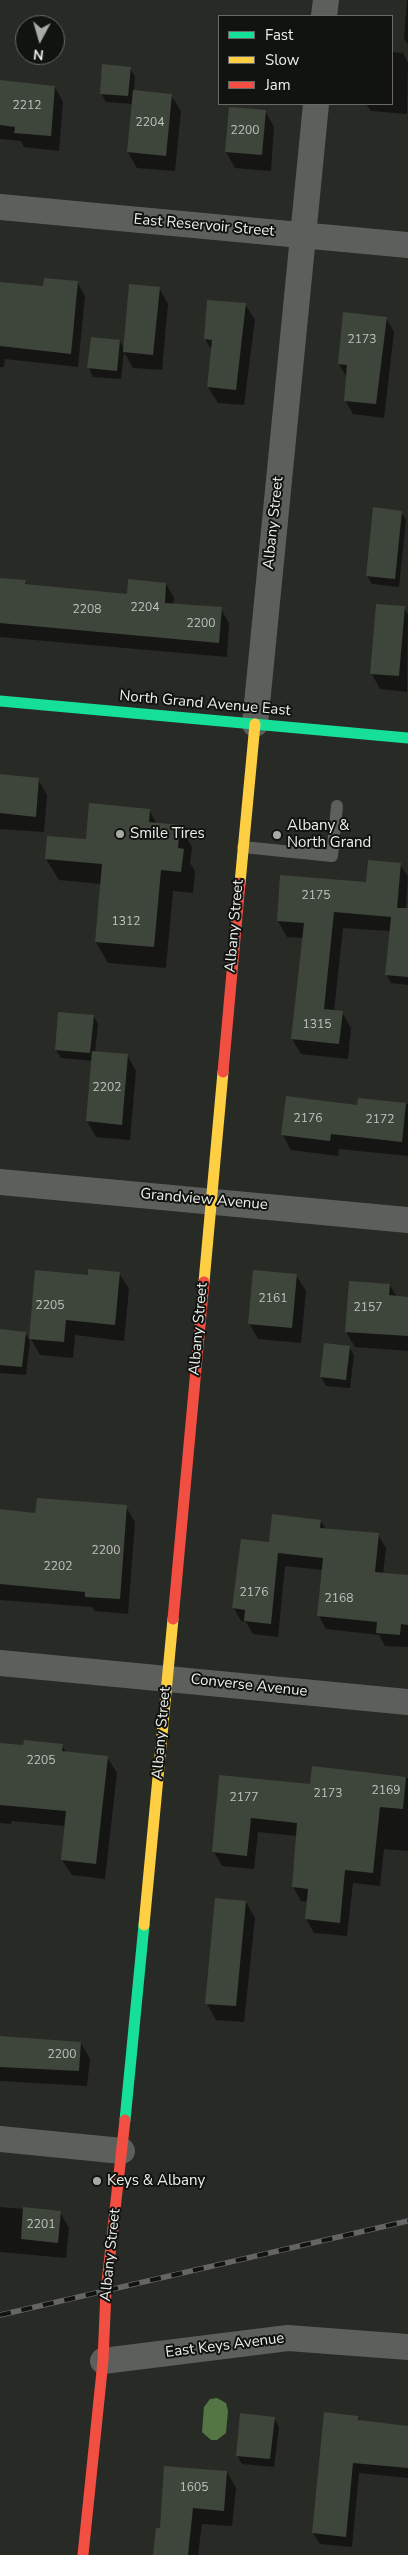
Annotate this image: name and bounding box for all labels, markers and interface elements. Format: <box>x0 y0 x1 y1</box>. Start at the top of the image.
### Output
north arrow <box>15 15 65 65</box>
legend <box>218 15 393 105</box>
text: Fast <box>265 25 293 45</box>
text: N <box>32 44 45 64</box>
text: Slow <box>265 50 299 70</box>
text: Jam <box>265 75 291 95</box>
house number: 2212 <box>13 99 41 113</box>
house number: 2204 <box>136 116 164 130</box>
house number: 2200 <box>231 124 259 138</box>
street label: East Reservoir Street <box>133 211 275 241</box>
house number: 2173 <box>348 333 376 347</box>
street label: Albany Street <box>260 476 288 570</box>
house number: 2204 <box>131 601 159 615</box>
house number: 2208 <box>73 603 101 617</box>
house number: 2200 <box>187 617 215 631</box>
street label: North Grand Avenue East <box>119 688 291 720</box>
place label: Albany & North Grand <box>287 817 371 852</box>
place label: Smile Tires <box>130 825 205 843</box>
marker: Smile Tires <box>114 828 126 840</box>
marker: Albany & North Grand <box>271 829 283 841</box>
street label: Albany Street <box>222 879 248 973</box>
house number: 2175 <box>302 889 330 903</box>
house number: 1312 <box>112 915 140 929</box>
house number: 1315 <box>303 1018 331 1032</box>
house number: 2202 <box>93 1081 121 1095</box>
house number: 2176 <box>294 1112 322 1126</box>
house number: 2172 <box>366 1113 394 1127</box>
street label: Grandview Avenue <box>139 1185 269 1215</box>
street label: Albany Street <box>186 1282 212 1376</box>
house number: 2161 <box>259 1292 287 1306</box>
house number: 2205 <box>36 1299 64 1313</box>
house number: 2157 <box>354 1301 382 1315</box>
house number: 2200 <box>92 1544 120 1558</box>
house number: 2202 <box>44 1560 72 1574</box>
house number: 2176 <box>240 1586 268 1600</box>
house number: 2168 <box>325 1592 353 1606</box>
street label: Converse Avenue <box>190 1671 308 1701</box>
street label: Albany Street <box>149 1686 175 1780</box>
house number: 2205 <box>27 1754 55 1768</box>
house number: 2169 <box>372 1784 400 1798</box>
house number: 2173 <box>314 1787 342 1801</box>
house number: 2177 <box>230 1791 258 1805</box>
house number: 2200 <box>48 2048 76 2062</box>
place label: Keys & Albany <box>107 2172 205 2190</box>
marker: Keys & Albany <box>91 2175 103 2187</box>
street label: Albany Street <box>97 2208 125 2302</box>
house number: 2201 <box>27 2218 55 2232</box>
street label: East Keys Avenue <box>165 2330 285 2362</box>
house number: 1605 <box>180 2481 208 2495</box>

